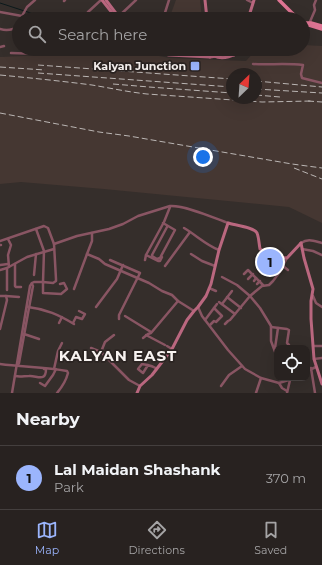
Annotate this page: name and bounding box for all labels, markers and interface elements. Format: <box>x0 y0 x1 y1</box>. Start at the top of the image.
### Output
search box <box>12 12 310 56</box>
icon: search <box>26 23 48 45</box>
text: Search here <box>58 25 147 44</box>
place label: Kalyan Junction <box>93 59 186 73</box>
marker: Kalyan Junction <box>189 60 201 72</box>
north arrow <box>226 68 262 104</box>
your location <box>193 147 213 167</box>
pin: 1 <box>257 247 283 277</box>
map controls <box>274 345 310 381</box>
button: locate <box>274 345 310 381</box>
district label: KALYAN EAST <box>59 346 177 365</box>
text: Nearby <box>16 409 80 429</box>
text: Lal Maidan Shashank <box>54 460 220 479</box>
text: 1 <box>26 470 32 486</box>
text: 370 m <box>266 470 306 486</box>
text: Park <box>54 479 84 495</box>
tab: Map <box>35 519 59 557</box>
tab: Directions <box>129 519 185 557</box>
tab: Saved <box>254 519 287 557</box>

